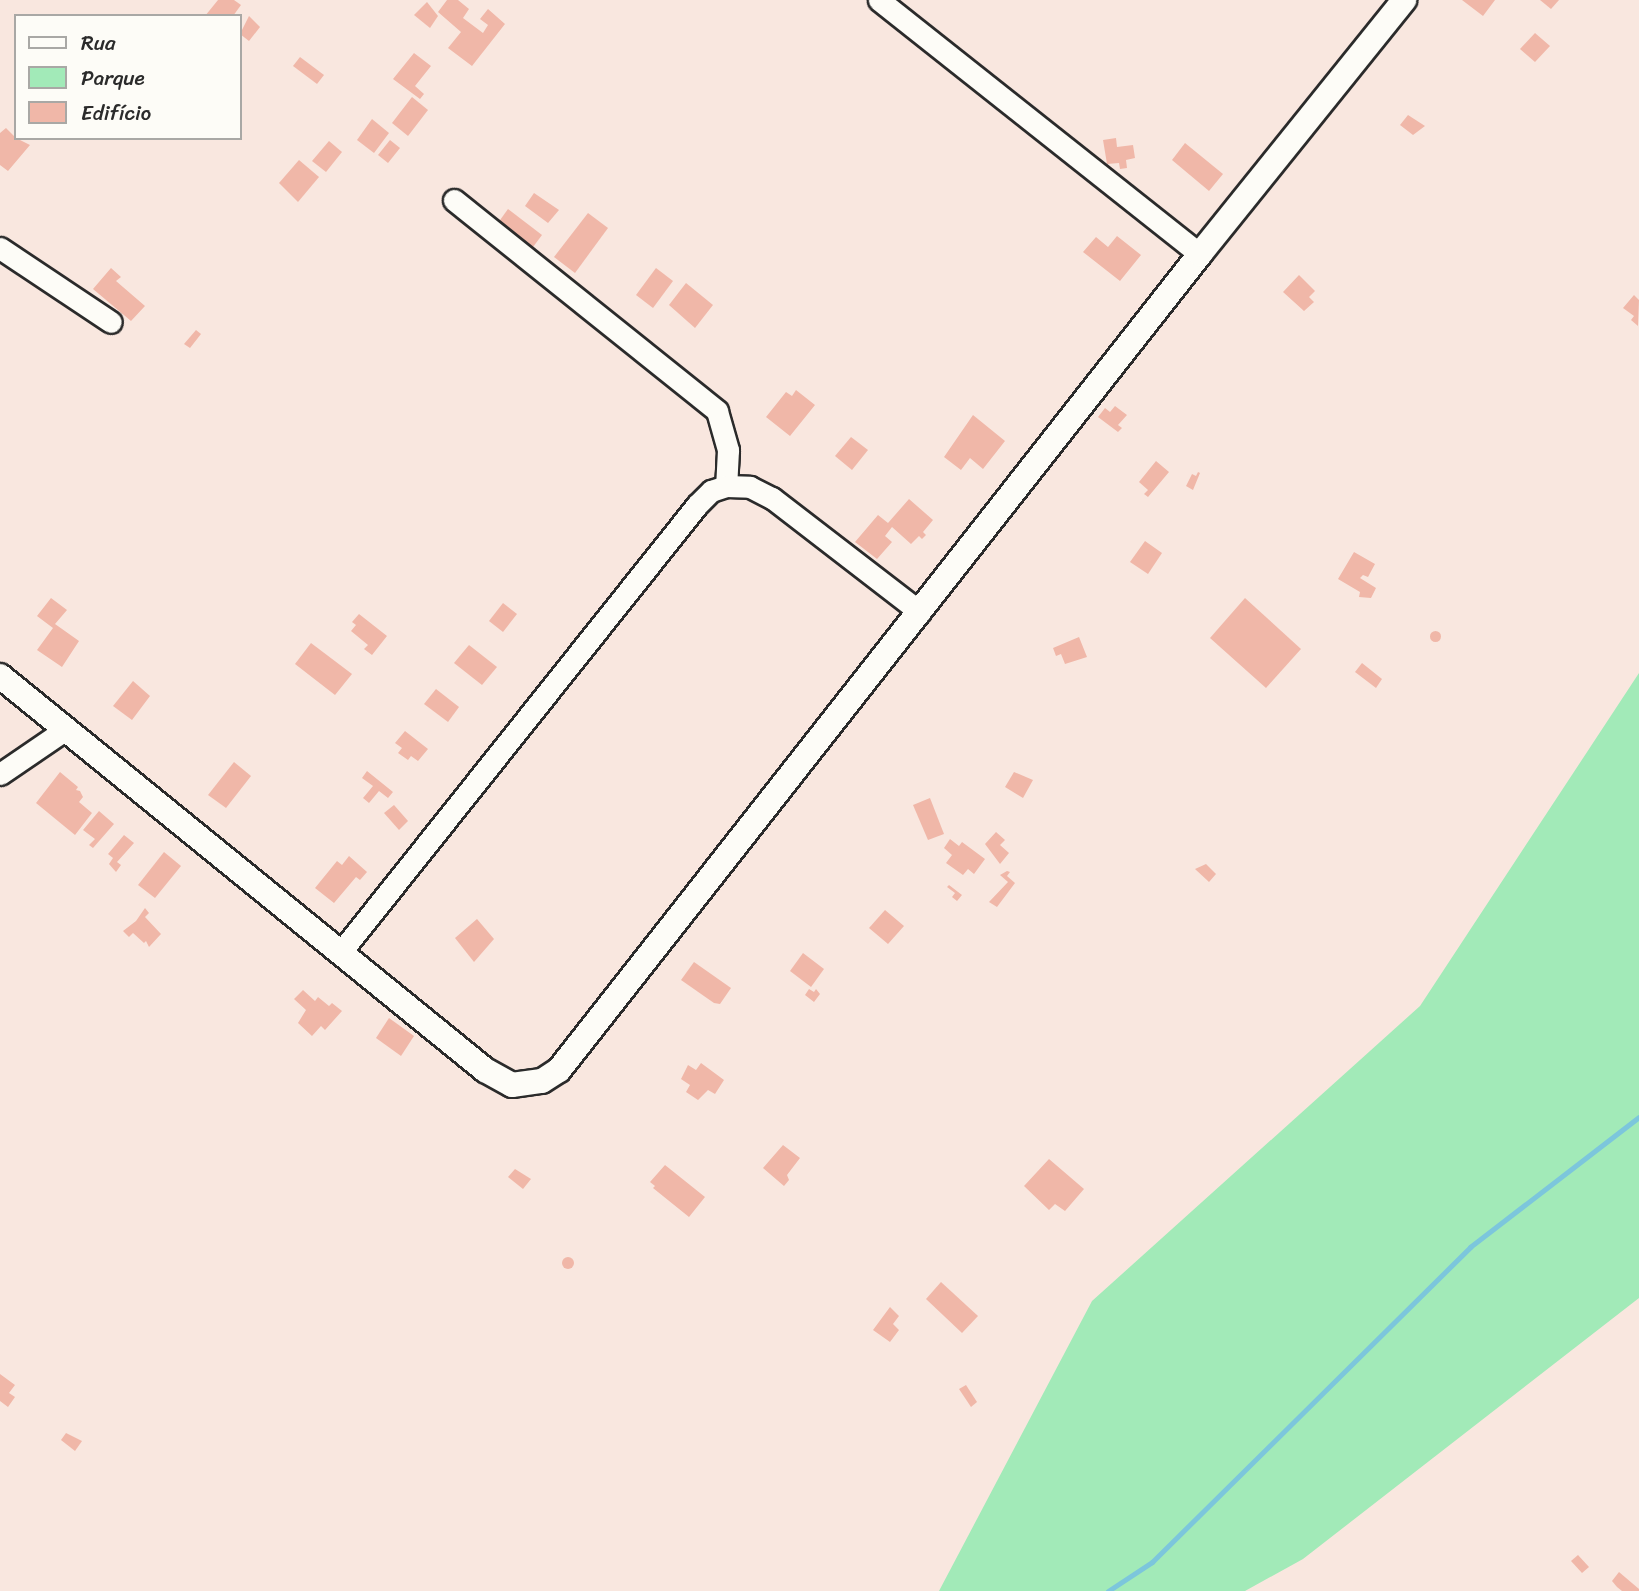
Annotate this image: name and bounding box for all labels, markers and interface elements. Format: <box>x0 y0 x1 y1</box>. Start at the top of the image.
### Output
legend <box>14 14 242 140</box>
text: Rua <box>81 24 116 62</box>
text: Parque <box>81 59 145 97</box>
text: Edifício <box>81 94 151 132</box>

